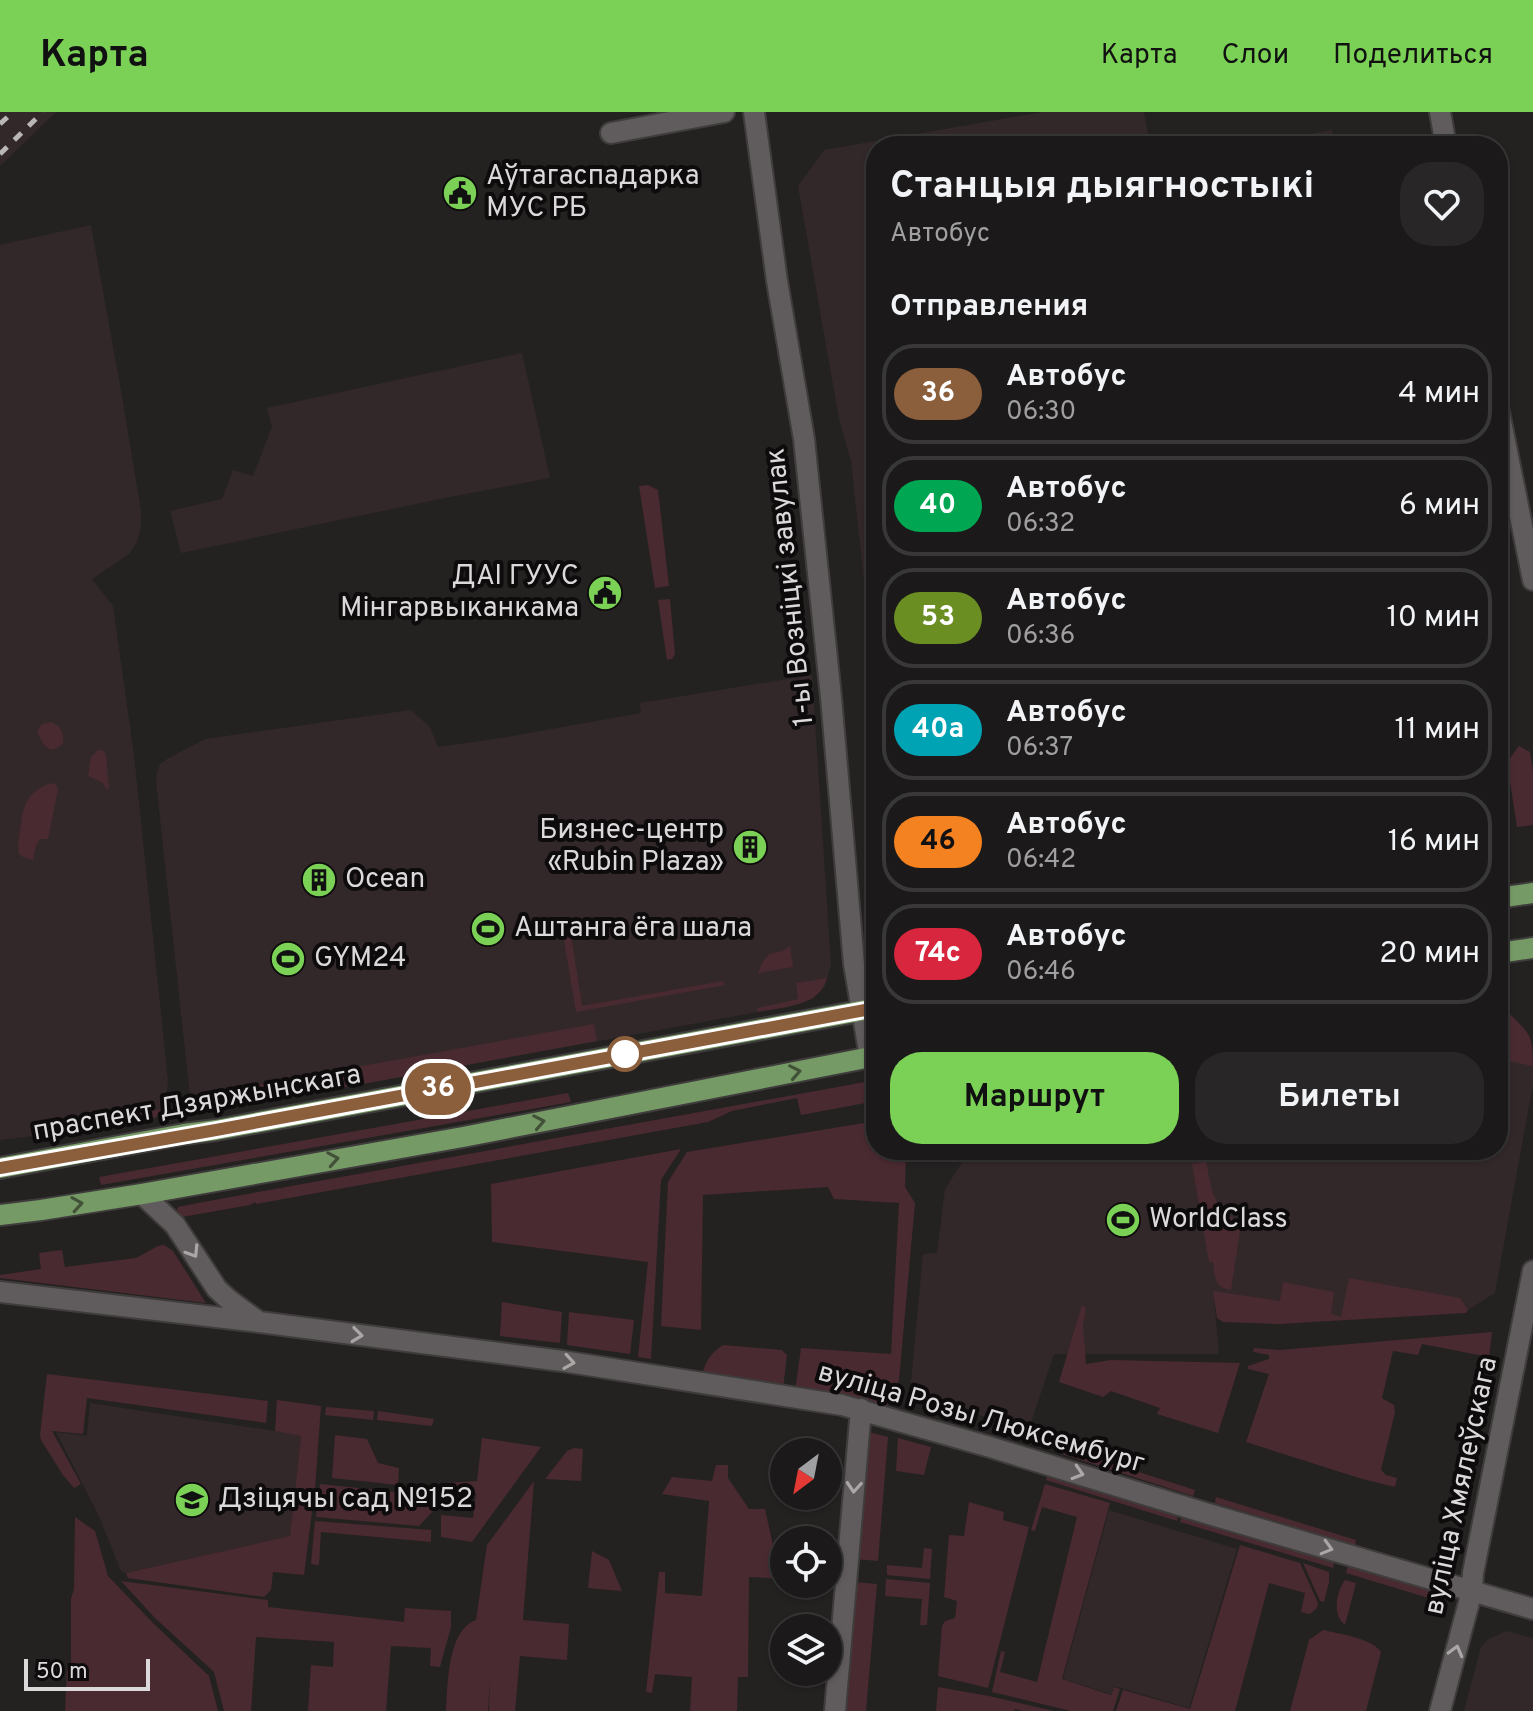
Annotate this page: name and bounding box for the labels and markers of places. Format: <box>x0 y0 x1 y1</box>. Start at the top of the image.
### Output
place label: Аўтагаспадарка МУС РБ <box>486 159 699 227</box>
public building icon: Аўтагаспадарка МУС РБ <box>441 174 479 212</box>
place label: ДАІ ГУУС Мінгарвыканкама <box>340 559 579 627</box>
public building icon: ДАІ ГУУС Мінгарвыканкама <box>586 574 624 612</box>
place label: Бизнес-центр «Rubin Plaza» <box>539 813 724 881</box>
building icon: Бизнес-центр «Rubin Plaza» <box>731 828 769 866</box>
building icon: Ocean <box>300 861 338 899</box>
place label: Ocean <box>345 862 425 898</box>
sports icon: Аштанга ёга шала <box>469 910 507 948</box>
place label: Аштанга ёга шала <box>514 911 752 947</box>
sports icon: GYM24 <box>269 940 307 978</box>
place label: GYM24 <box>314 941 406 977</box>
unlabelled marker <box>608 1037 642 1071</box>
sports icon: WorldClass <box>1104 1201 1142 1239</box>
place label: WorldClass <box>1149 1202 1288 1238</box>
school or university icon: Дзіцячы сад №152 <box>173 1481 211 1519</box>
place label: Дзіцячы сад №152 <box>218 1482 473 1518</box>

